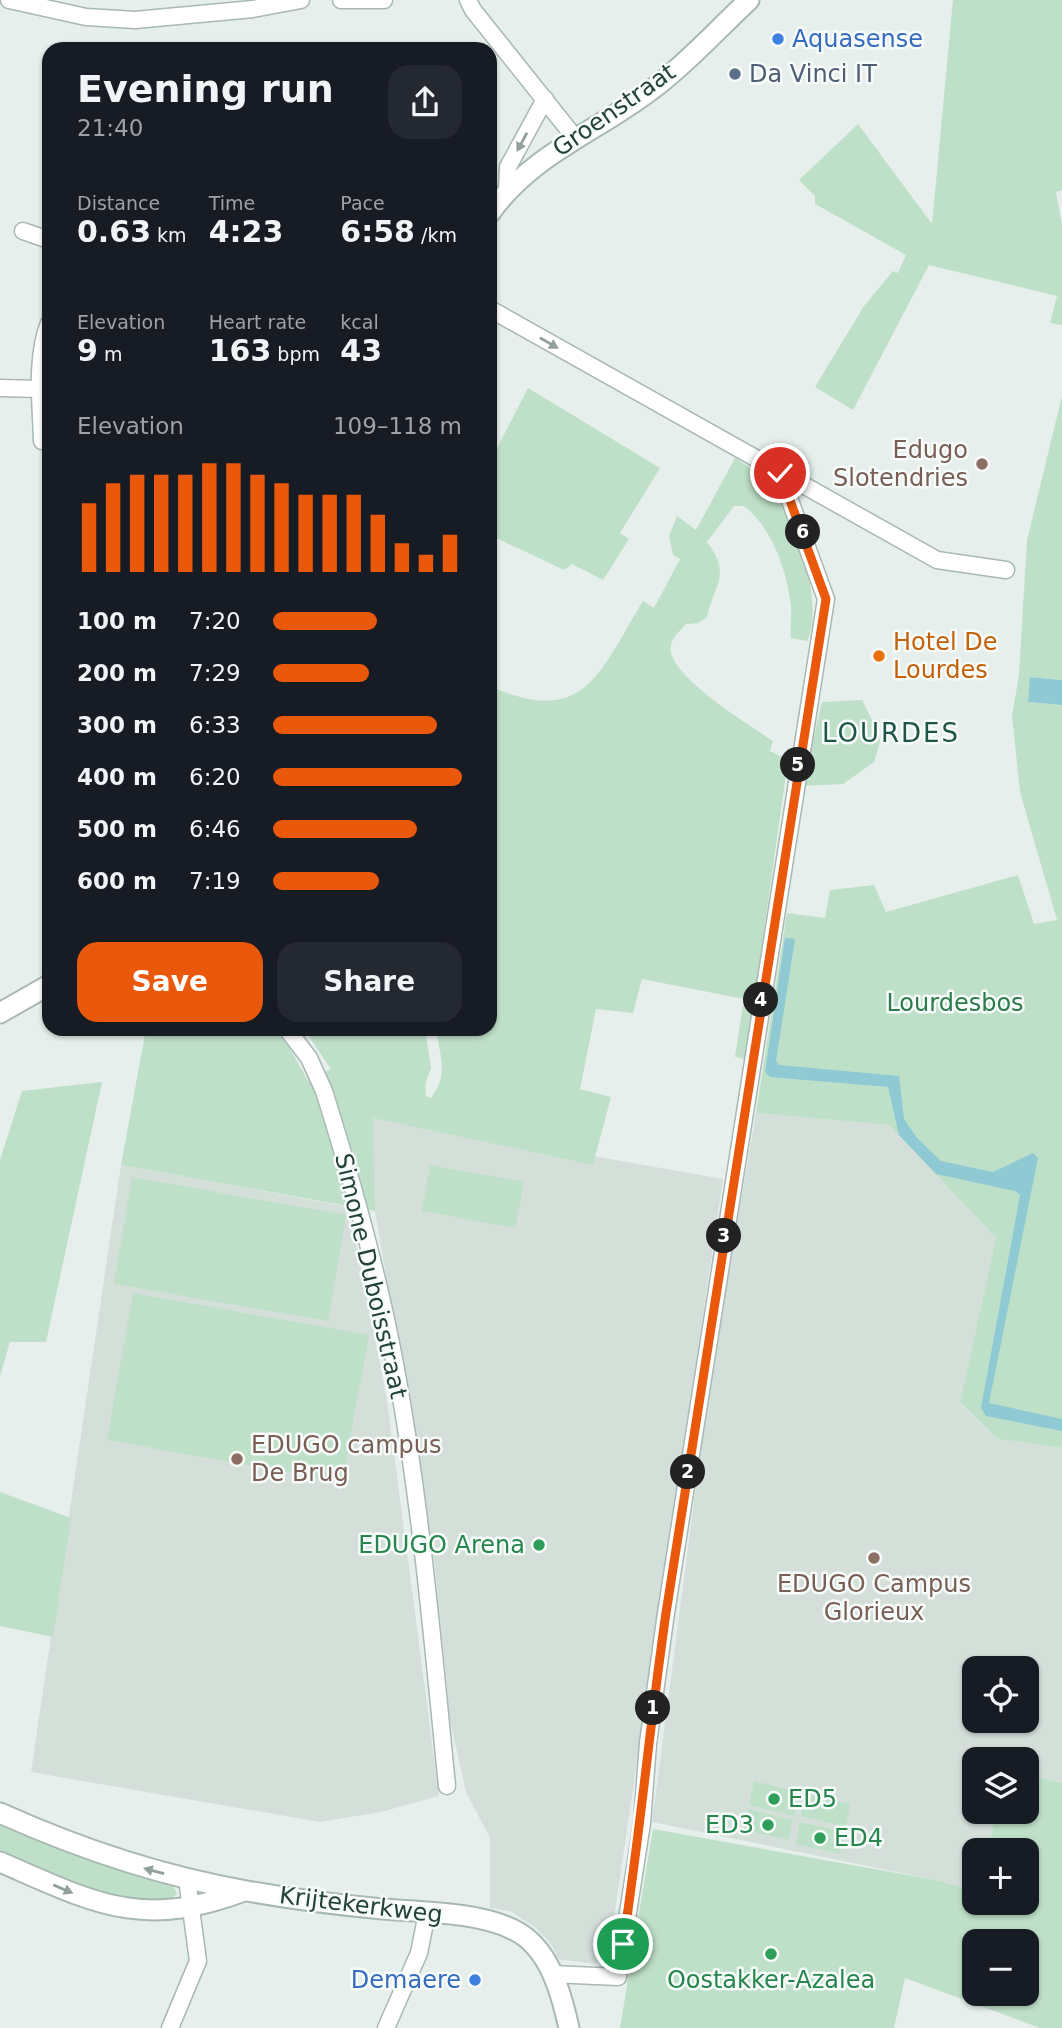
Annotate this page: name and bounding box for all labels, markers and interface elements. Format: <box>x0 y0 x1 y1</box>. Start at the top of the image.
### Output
place label: Aquasense <box>792 25 923 53</box>
marker: Aquasense <box>770 31 786 47</box>
street label: Groenstraat <box>547 57 681 163</box>
place label: Da Vinci IT <box>749 60 877 88</box>
button: share <box>388 65 462 139</box>
marker: Da Vinci IT <box>727 66 743 82</box>
text: Evening run <box>77 67 334 111</box>
text: 21:40 <box>77 115 143 141</box>
one-way arrow <box>516 132 527 152</box>
text: Distance <box>77 192 160 214</box>
text: Time <box>209 192 255 214</box>
text: Pace <box>340 192 385 214</box>
text: 0.63 <box>77 214 151 249</box>
text: 4:23 <box>209 214 283 249</box>
text: 6:58 <box>340 214 415 249</box>
text: km <box>151 224 187 246</box>
text: /km <box>415 224 457 246</box>
text: Elevation <box>77 311 165 333</box>
text: Heart rate <box>209 311 306 333</box>
text: kcal <box>340 311 379 333</box>
text: 9 <box>77 333 98 368</box>
text: 163 <box>209 333 271 368</box>
text: 43 <box>340 333 382 368</box>
one-way arrow <box>540 337 559 349</box>
text: m <box>98 343 122 365</box>
text: bpm <box>271 343 320 365</box>
text: Elevation <box>77 413 184 439</box>
text: 109–118 m <box>333 413 462 439</box>
place label: Edugo Slotendries <box>833 436 968 492</box>
pin <box>750 443 810 503</box>
icon: check <box>761 454 799 492</box>
marker: Edugo Slotendries <box>974 456 990 472</box>
pin: 6 <box>786 514 820 550</box>
text: 6 <box>796 520 809 542</box>
text: 100 m <box>77 608 157 634</box>
text: 7:20 <box>189 608 241 634</box>
place label: Hotel De Lourdes <box>893 628 997 684</box>
marker: Hotel De Lourdes <box>871 648 887 664</box>
text: 200 m <box>77 660 157 686</box>
text: 7:29 <box>189 660 241 686</box>
text: 300 m <box>77 712 157 738</box>
text: 6:33 <box>189 712 241 738</box>
district label: LOURDES <box>822 718 960 748</box>
pin: 5 <box>780 748 816 782</box>
text: 5 <box>791 753 804 775</box>
text: 400 m <box>77 764 157 790</box>
text: 6:20 <box>189 764 241 790</box>
text: 500 m <box>77 816 157 842</box>
text: 6:46 <box>189 816 241 842</box>
text: 600 m <box>77 868 157 894</box>
text: 7:19 <box>189 868 241 894</box>
button: Save <box>77 942 263 1022</box>
button: Share <box>277 942 462 1022</box>
pin: 4 <box>744 982 778 1018</box>
text: 4 <box>754 988 767 1010</box>
park label: Lourdesbos <box>886 989 1024 1017</box>
street label: Simone Duboisstraat <box>329 1151 413 1401</box>
pin: 3 <box>706 1218 742 1254</box>
text: 3 <box>717 1224 730 1246</box>
place label: EDUGO campus De Brug <box>251 1431 442 1487</box>
marker: EDUGO campus De Brug <box>229 1451 245 1467</box>
pin: 2 <box>670 1454 706 1490</box>
text: 2 <box>681 1460 694 1482</box>
place label: EDUGO Arena <box>358 1531 525 1559</box>
marker: EDUGO Arena <box>531 1537 547 1553</box>
marker: EDUGO Campus Glorieux <box>866 1550 882 1566</box>
place label: EDUGO Campus Glorieux <box>777 1570 971 1626</box>
map controls <box>962 1656 1039 2006</box>
button: locate <box>962 1656 1039 1733</box>
pin: 1 <box>636 1690 670 1726</box>
text: 1 <box>646 1696 659 1718</box>
button: layers <box>962 1747 1039 1824</box>
place label: ED5 <box>788 1785 837 1813</box>
marker: ED5 <box>766 1791 782 1807</box>
place label: ED3 <box>705 1811 754 1839</box>
marker: ED3 <box>760 1817 776 1833</box>
place label: ED4 <box>834 1824 883 1852</box>
marker: ED4 <box>812 1830 828 1846</box>
button: + <box>962 1838 1039 1915</box>
one-way arrow <box>143 1865 165 1876</box>
street label: Krijtekerkweg <box>278 1881 444 1929</box>
one-way arrow <box>53 1883 73 1895</box>
pin <box>593 1914 653 1974</box>
icon: arrive <box>604 1925 642 1963</box>
button: − <box>962 1929 1039 2006</box>
marker: Oostakker-Azalea <box>763 1946 779 1962</box>
place label: Demaere <box>351 1966 461 1994</box>
place label: Oostakker-Azalea <box>667 1966 875 1994</box>
marker: Demaere <box>467 1972 483 1988</box>

